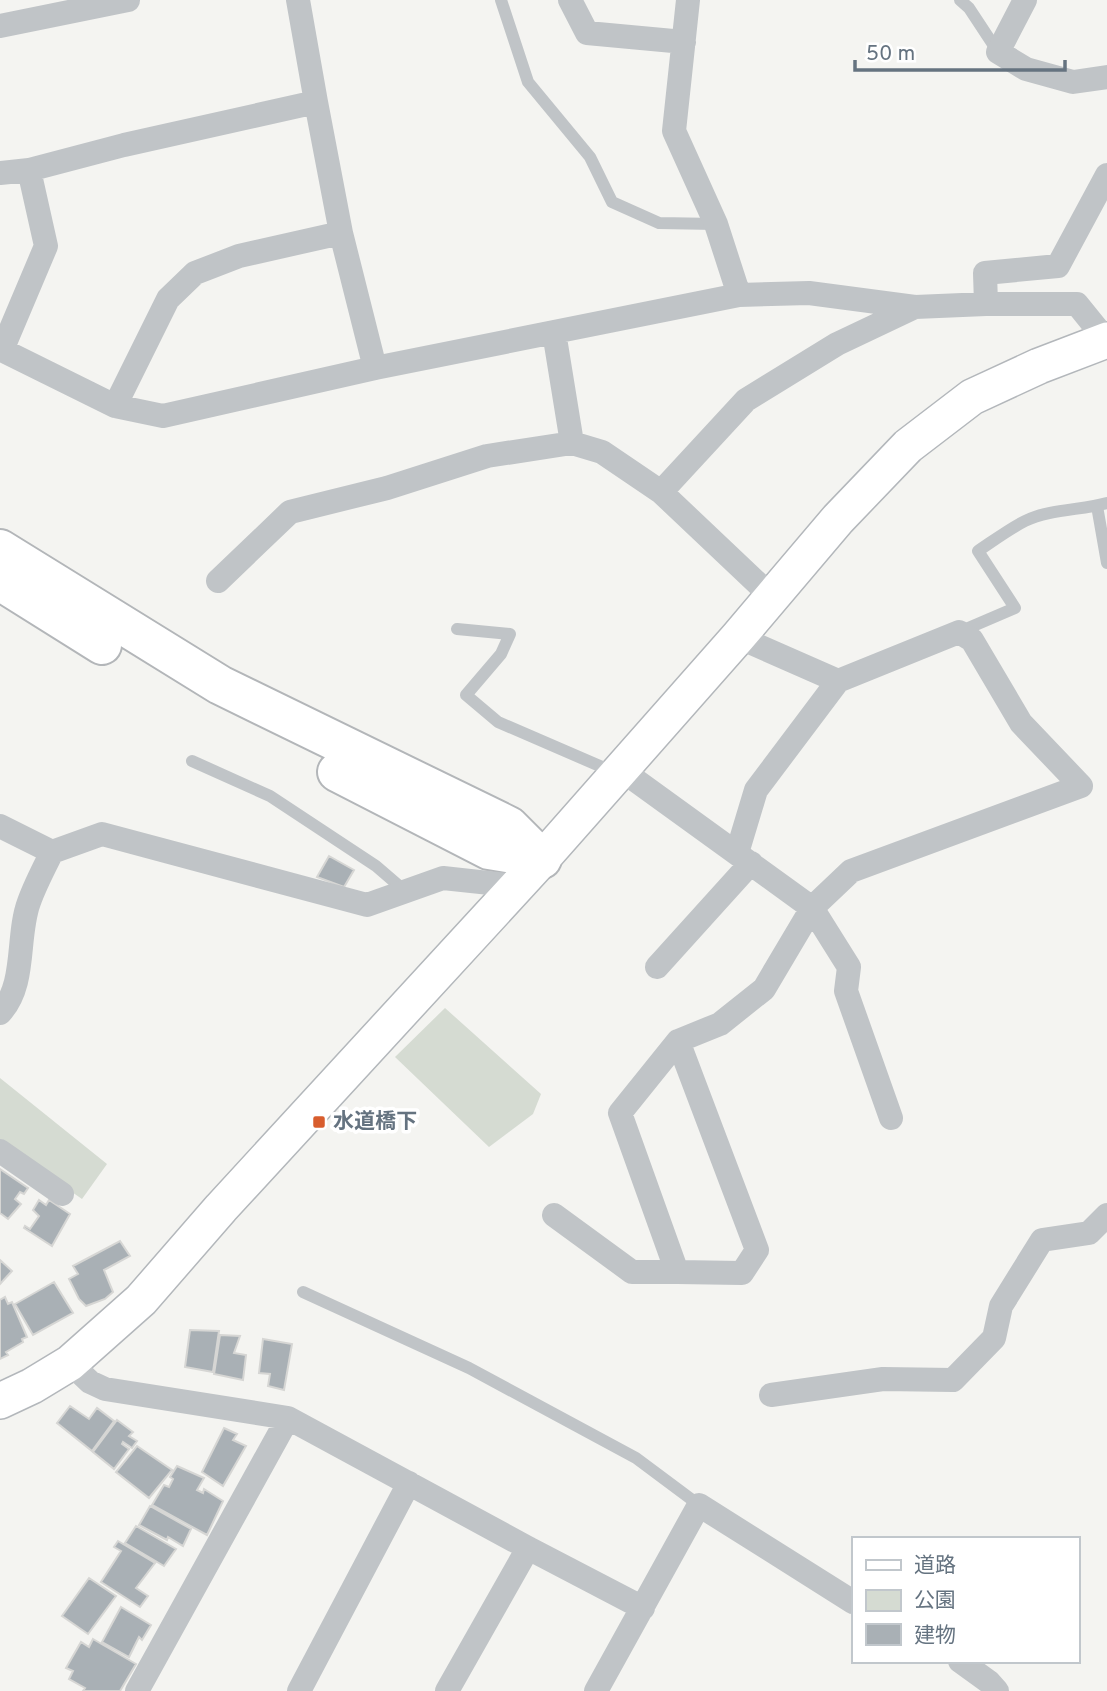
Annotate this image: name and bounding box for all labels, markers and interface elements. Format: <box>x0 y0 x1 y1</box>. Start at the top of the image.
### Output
scale bar <box>855 28 1065 72</box>
text: 50 m <box>866 41 915 68</box>
place label: 水道橋下 <box>333 1109 417 1136</box>
marker: 水道橋下 <box>311 1114 327 1130</box>
legend <box>852 1537 1079 1663</box>
text: 道路 <box>914 1553 956 1580</box>
text: 公園 <box>914 1588 956 1615</box>
text: 建物 <box>914 1623 956 1650</box>

